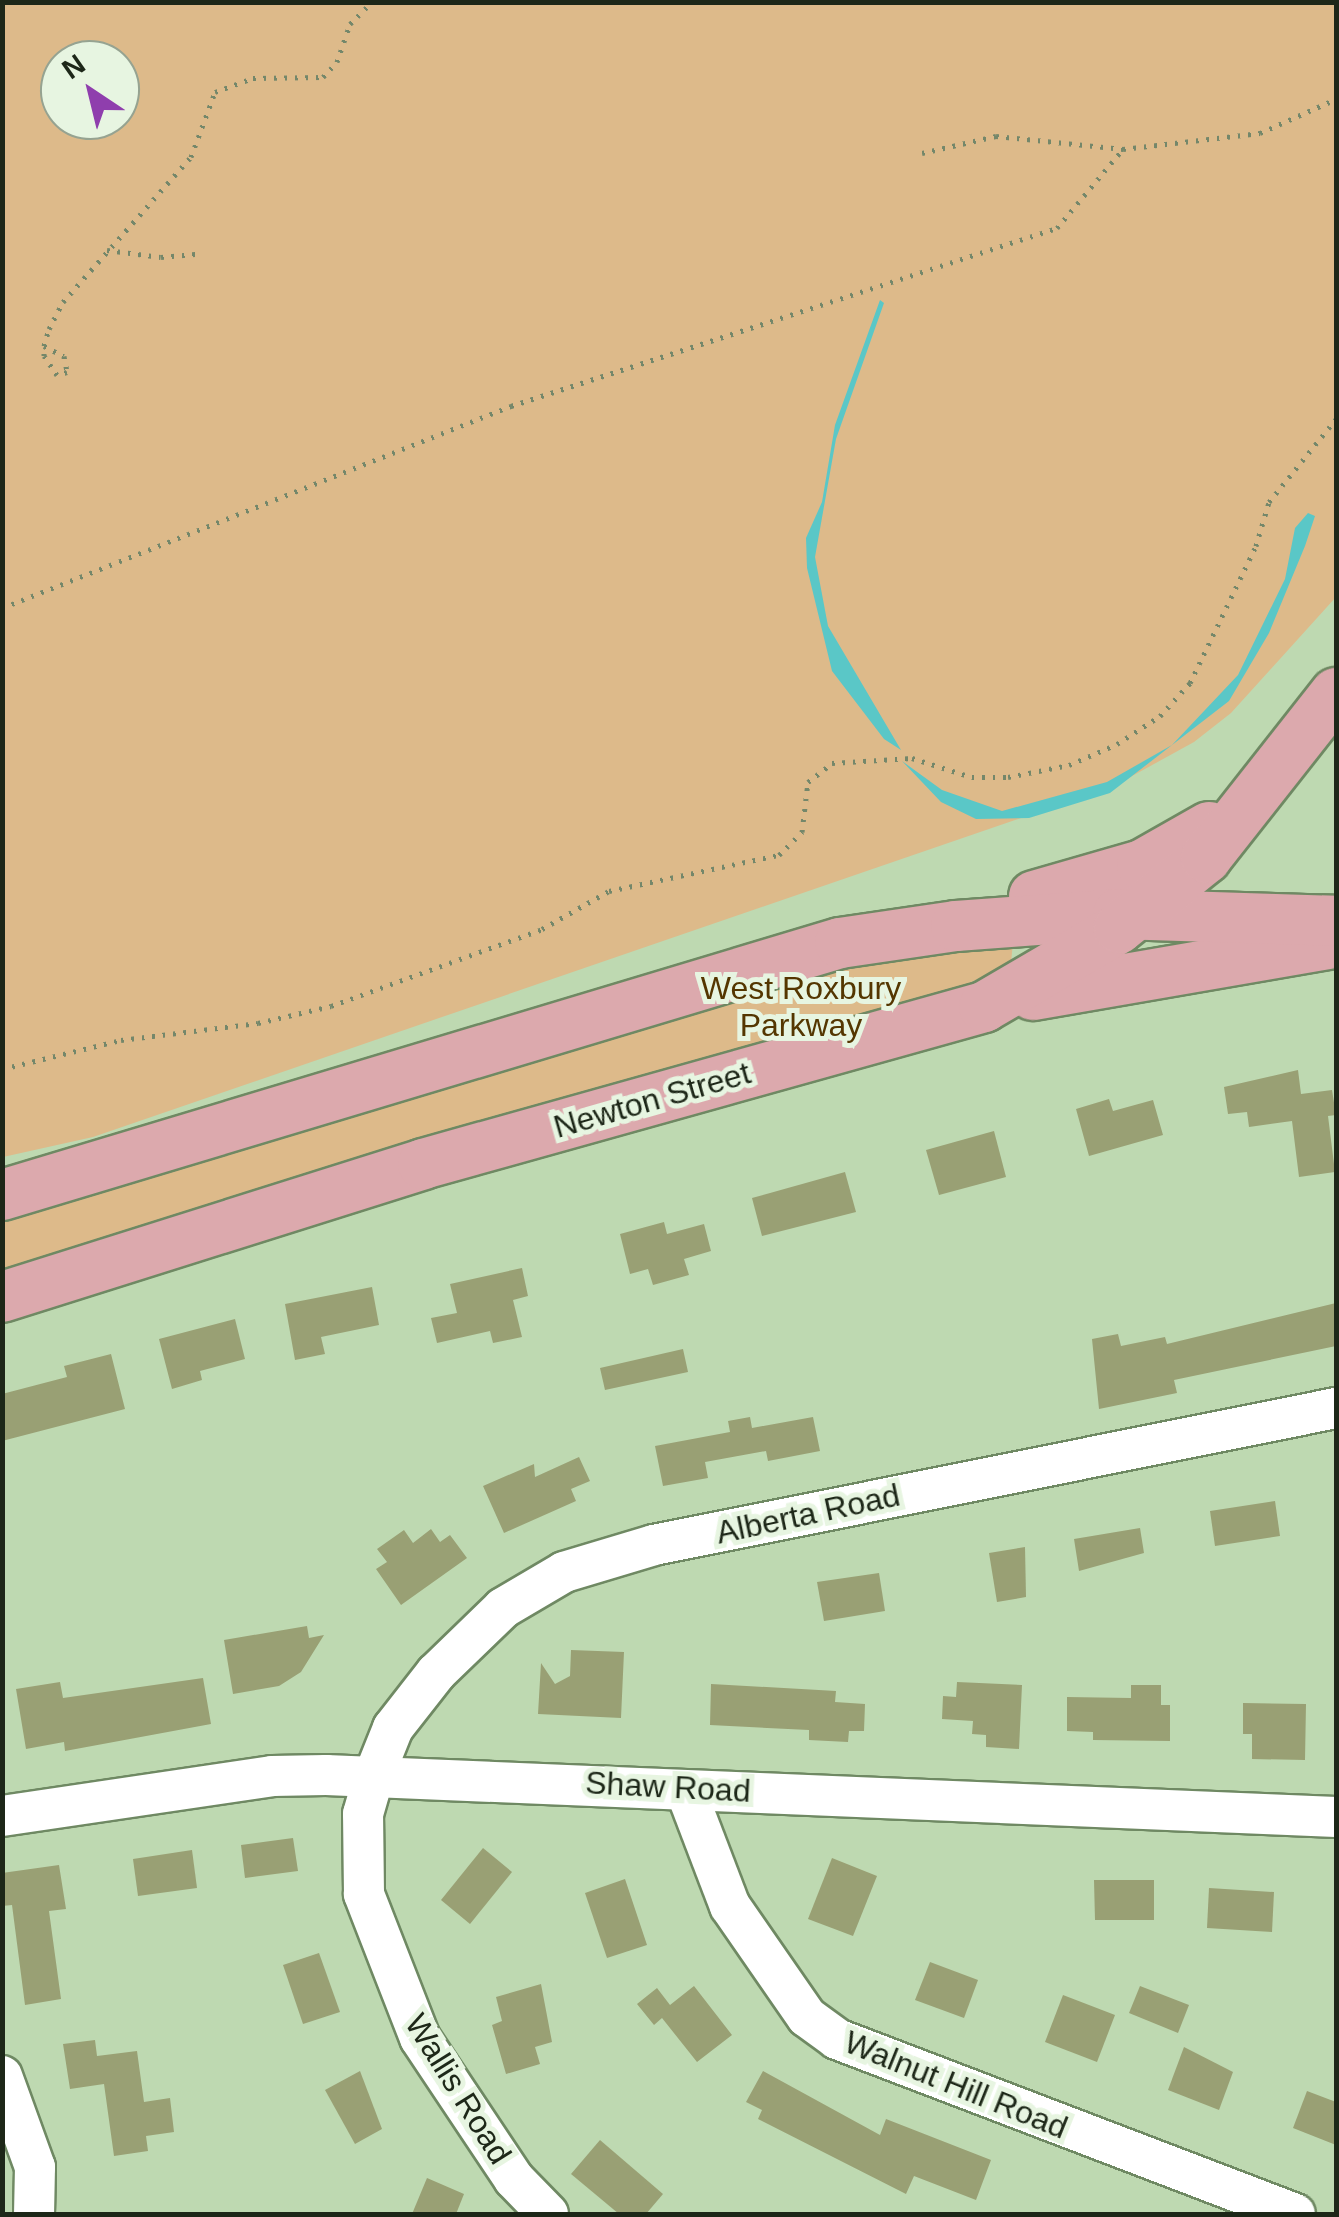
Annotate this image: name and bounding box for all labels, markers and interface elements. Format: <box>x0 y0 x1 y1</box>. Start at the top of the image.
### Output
north arrow <box>40 40 140 140</box>
text: N <box>56 48 91 85</box>
park label: West Roxbury Parkway <box>701 970 901 1045</box>
street label: Newton Street <box>549 1054 755 1146</box>
street label: Alberta Road <box>713 1476 903 1552</box>
street label: Shaw Road <box>584 1763 752 1811</box>
street label: Wallis Road <box>397 2007 519 2171</box>
street label: Walnut Hill Road <box>839 2023 1073 2147</box>

